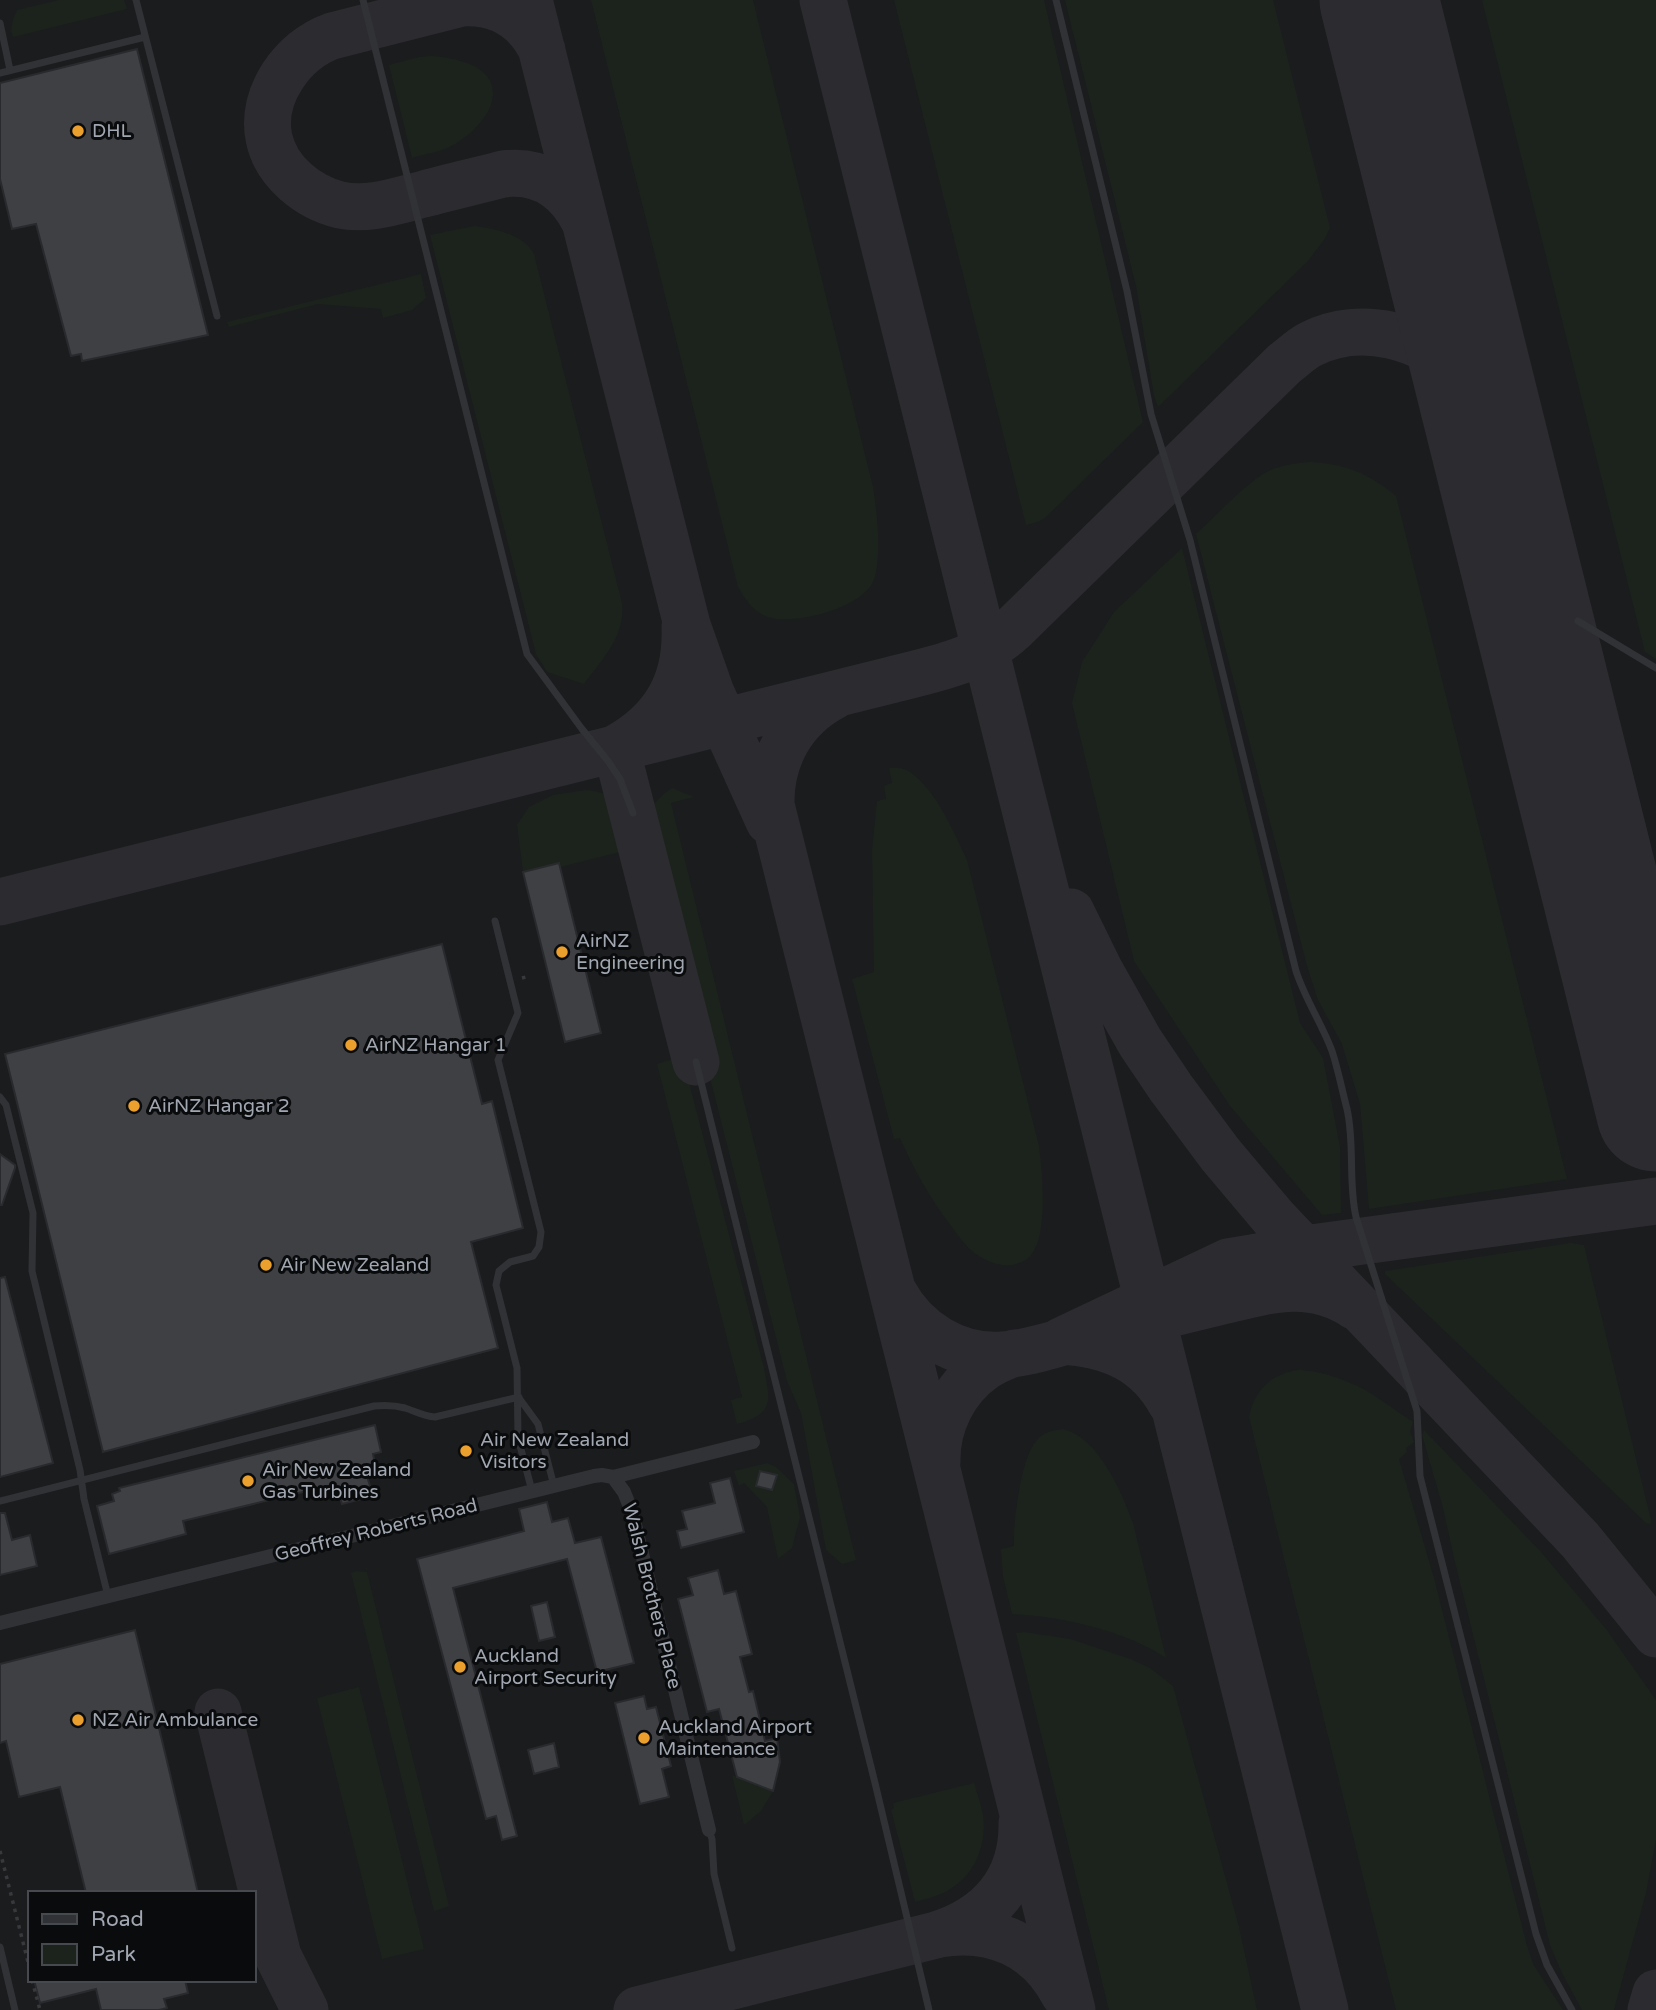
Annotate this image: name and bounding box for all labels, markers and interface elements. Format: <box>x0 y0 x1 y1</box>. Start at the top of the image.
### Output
place label: DHL <box>92 120 132 142</box>
marker: DHL <box>70 123 86 139</box>
place label: AirNZ Engineering <box>576 930 685 974</box>
marker: AirNZ Engineering <box>554 944 570 960</box>
place label: AirNZ Hangar 1 <box>365 1034 507 1056</box>
marker: AirNZ Hangar 1 <box>343 1037 359 1053</box>
place label: AirNZ Hangar 2 <box>148 1095 290 1117</box>
marker: AirNZ Hangar 2 <box>126 1098 142 1114</box>
place label: Air New Zealand <box>280 1254 429 1276</box>
marker: Air New Zealand <box>258 1257 274 1273</box>
place label: Air New Zealand Visitors <box>480 1429 629 1473</box>
marker: Air New Zealand Visitors <box>458 1443 474 1459</box>
place label: Air New Zealand Gas Turbines <box>262 1459 411 1503</box>
marker: Air New Zealand Gas Turbines <box>240 1473 256 1489</box>
street label: Geoffrey Roberts Road <box>272 1494 480 1566</box>
street label: Walsh Brothers Place <box>618 1501 686 1691</box>
place label: Auckland Airport Security <box>474 1645 617 1689</box>
marker: Auckland Airport Security <box>452 1659 468 1675</box>
place label: NZ Air Ambulance <box>92 1709 258 1731</box>
marker: NZ Air Ambulance <box>70 1712 86 1728</box>
place label: Auckland Airport Maintenance <box>658 1716 812 1760</box>
marker: Auckland Airport Maintenance <box>636 1730 652 1746</box>
legend <box>28 1891 256 1982</box>
text: Road <box>91 1907 144 1932</box>
text: Park <box>91 1942 136 1967</box>

